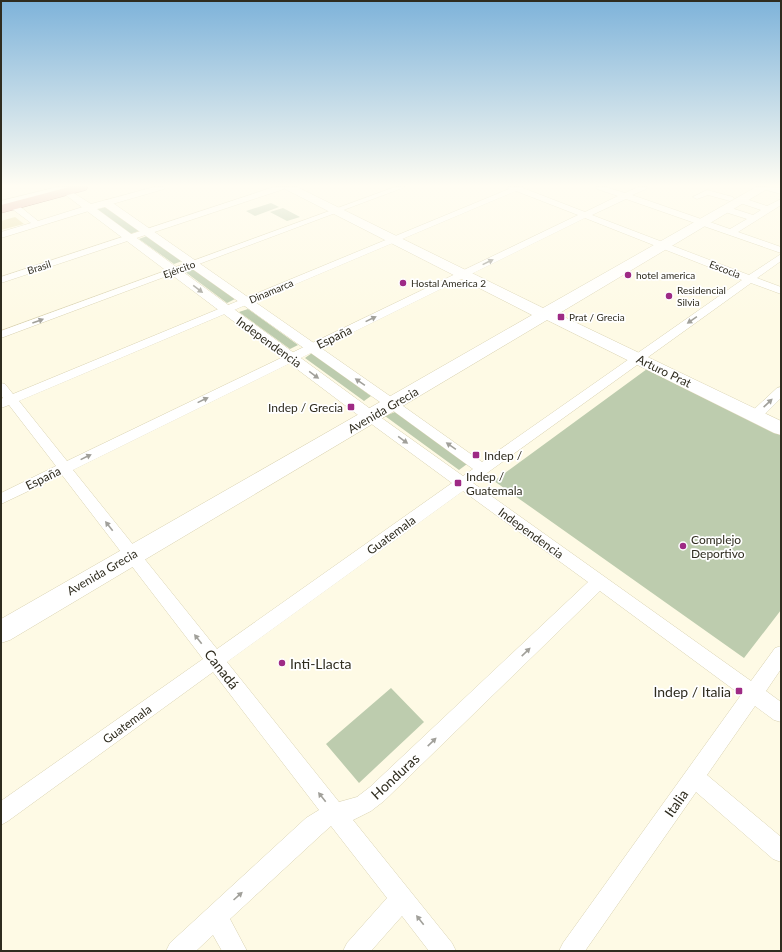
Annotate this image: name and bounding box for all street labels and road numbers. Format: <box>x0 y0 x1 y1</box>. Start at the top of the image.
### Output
street label: Brasil <box>26 258 52 276</box>
street label: Ejército <box>161 258 197 280</box>
street label: Escocia <box>708 258 742 280</box>
street label: Dinamarca <box>247 276 295 306</box>
street label: Independencia <box>233 313 305 371</box>
street label: España <box>314 322 354 352</box>
street label: Arturo Prat <box>634 351 694 391</box>
street label: Avenida Grecia <box>345 384 421 436</box>
street label: España <box>23 463 63 493</box>
street label: Independencia <box>495 504 567 562</box>
street label: Guatemala <box>364 512 418 558</box>
street label: Avenida Grecia <box>64 546 140 598</box>
street label: Canadá <box>201 646 243 692</box>
street label: Guatemala <box>100 701 154 747</box>
street label: Honduras <box>367 749 423 803</box>
street label: Italia <box>661 786 691 820</box>

